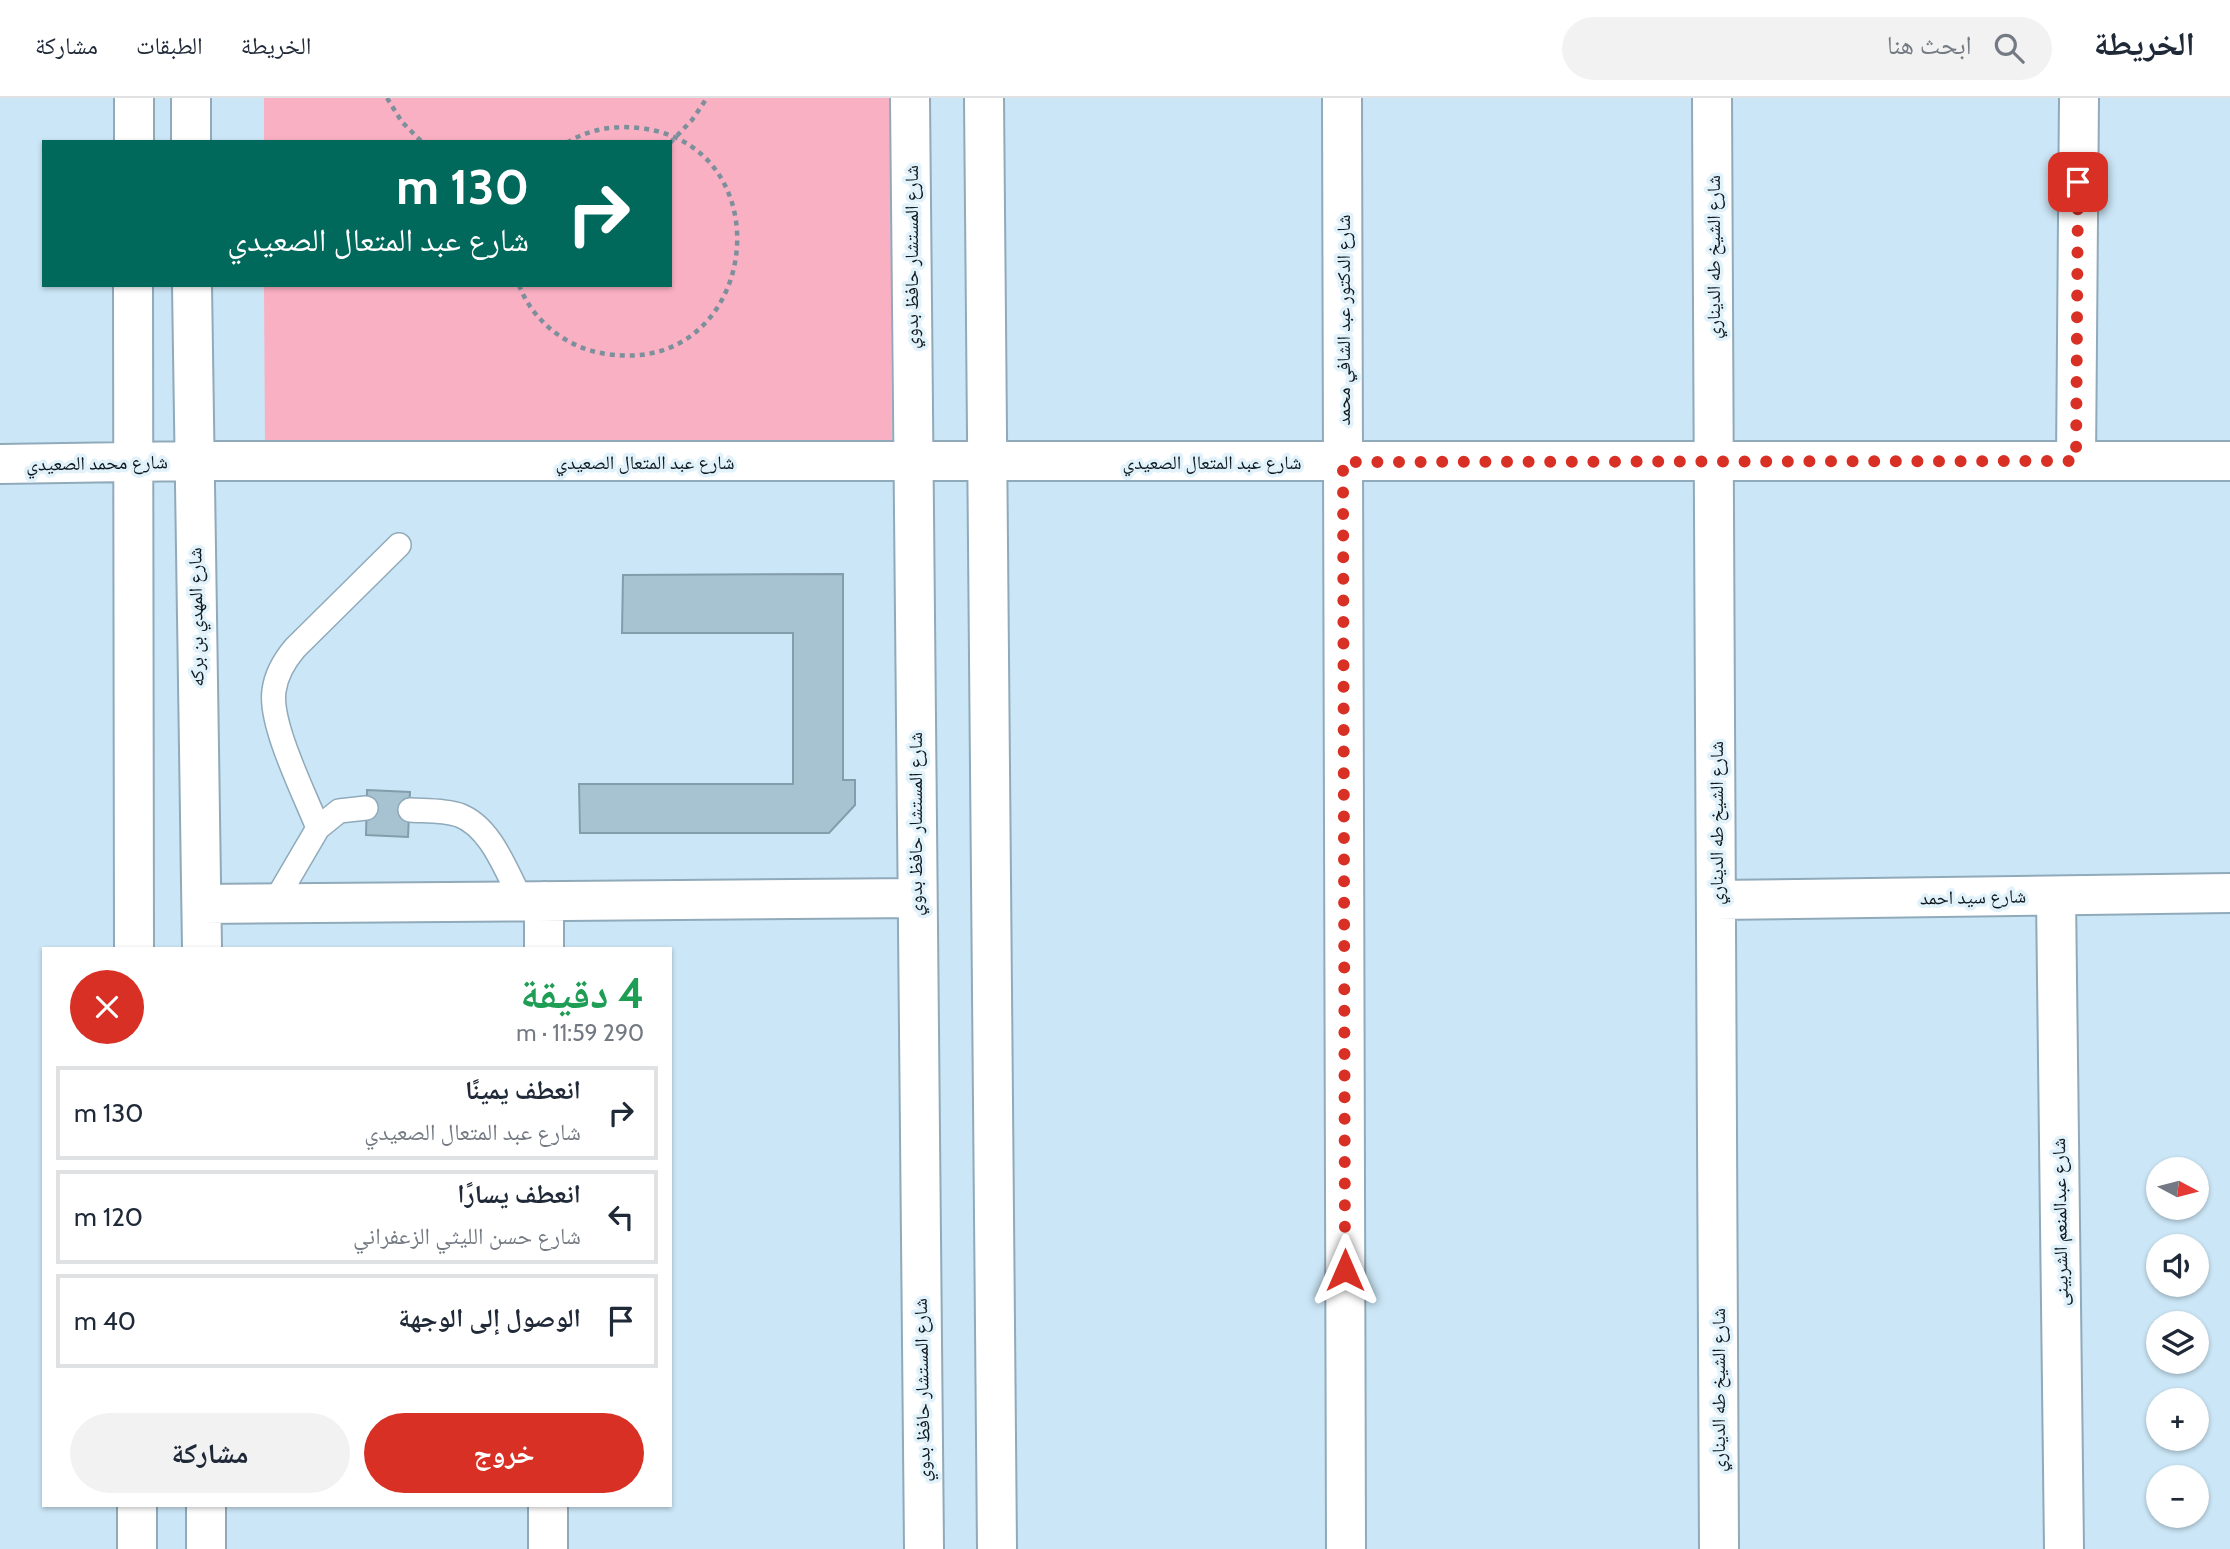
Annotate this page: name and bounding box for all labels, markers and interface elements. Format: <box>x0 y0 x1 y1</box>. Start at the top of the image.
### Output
search box <box>1562 17 2052 80</box>
text: الخريطة <box>2094 23 2195 63</box>
text: ابحث هنا <box>1887 29 1972 61</box>
icon: search <box>1990 29 2028 67</box>
text: مشاركة <box>35 31 98 60</box>
text: الطبقات <box>136 31 203 60</box>
text: الخريطة <box>241 31 311 60</box>
pin <box>2048 152 2108 212</box>
text: 130 m <box>396 157 529 216</box>
icon: arrive <box>2059 163 2097 201</box>
street label: شارع المستشار حافظ بدوي <box>900 165 926 349</box>
icon: right <box>553 168 644 259</box>
street label: شارع الشيخ طه الديناري <box>1702 175 1728 339</box>
street label: شارع الدكتور عبد الشافي محمد <box>1332 214 1358 426</box>
text: شارع عبد المتعال الصعيدي <box>227 220 529 259</box>
street label: شارع محمد الصعيدي <box>26 450 168 480</box>
street label: شارع عبد المتعال الصعيدي <box>555 451 735 477</box>
street label: شارع عبد المتعال الصعيدي <box>1122 451 1302 477</box>
street label: شارع المهدي بن بركه <box>183 547 213 687</box>
street label: شارع المستشار حافظ بدوي <box>904 732 930 916</box>
street label: شارع الشيخ طه الديناري <box>1705 741 1731 905</box>
street label: شارع سيد احمد <box>1920 885 2026 909</box>
text: 4 دقيقة <box>520 967 644 1019</box>
button: close <box>70 970 144 1044</box>
text: 290 m · 11:59 <box>516 1019 644 1047</box>
text: انعطف يمينًا <box>465 1074 581 1106</box>
icon: right <box>602 1094 640 1132</box>
text: 130 m <box>74 1097 143 1129</box>
text: شارع عبد المتعال الصعيدي <box>364 1118 581 1146</box>
street label: شارع عبدالمنعم الشربينى <box>2047 1138 2074 1306</box>
north arrow <box>2146 1157 2208 1220</box>
map controls <box>2146 1157 2209 1528</box>
text: انعطف يسارًا <box>457 1178 581 1210</box>
icon: left <box>602 1198 640 1236</box>
text: 120 m <box>74 1201 143 1233</box>
text: شارع حسن الليثي الزعفراني <box>353 1222 581 1250</box>
position arrow <box>1308 1233 1382 1307</box>
button: sound <box>2146 1234 2209 1297</box>
street label: شارع المستشار حافظ بدوي <box>909 1298 939 1482</box>
text: الوصول إلى الوجهة <box>398 1302 581 1334</box>
icon: arrive <box>602 1302 640 1340</box>
text: 40 m <box>74 1305 136 1337</box>
street label: شارع الشيخ طه الديناري <box>1707 1308 1733 1472</box>
button: layers <box>2146 1311 2209 1374</box>
button: + <box>2146 1388 2209 1451</box>
button: مشاركة <box>70 1413 350 1493</box>
button: خروج <box>364 1413 644 1493</box>
button: − <box>2146 1465 2209 1528</box>

